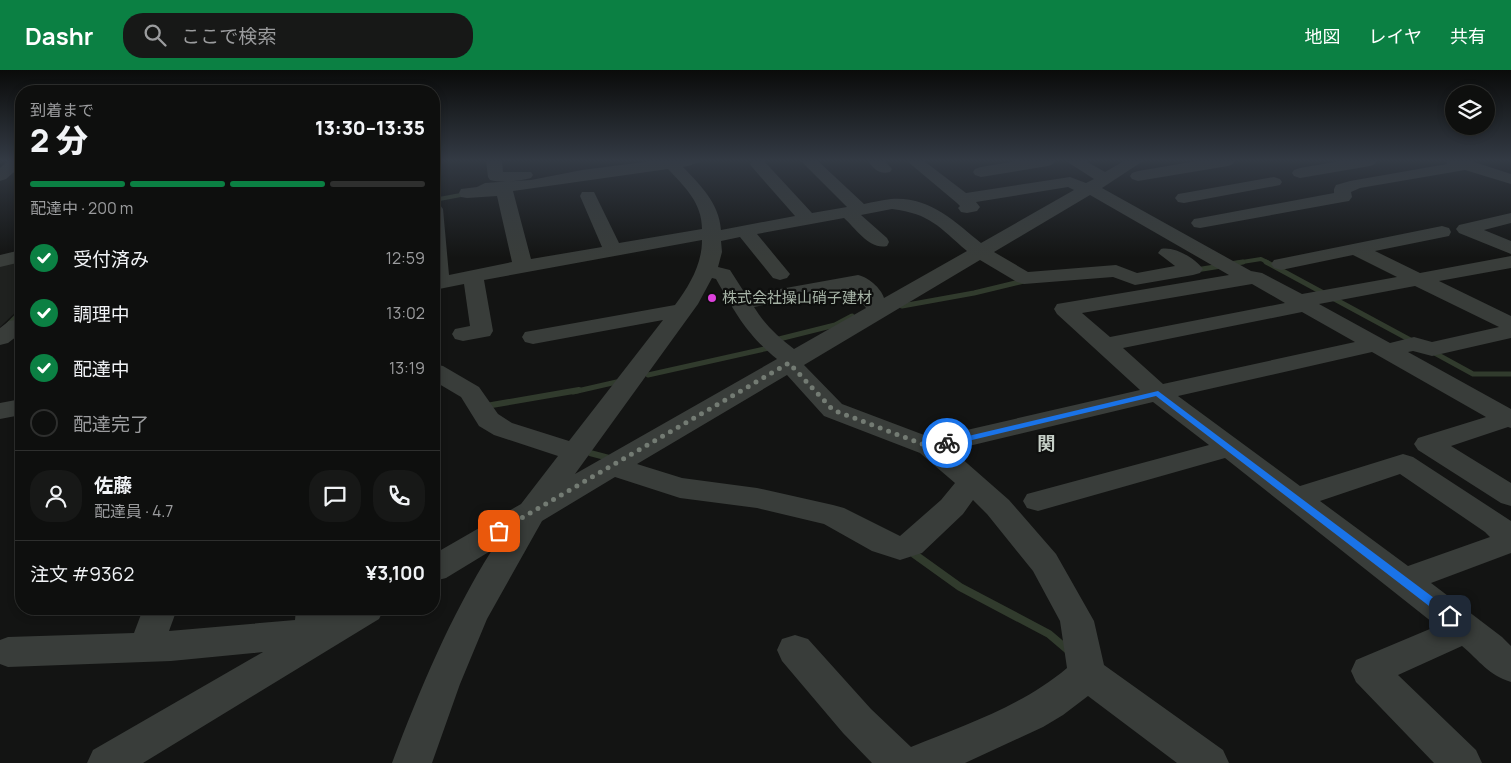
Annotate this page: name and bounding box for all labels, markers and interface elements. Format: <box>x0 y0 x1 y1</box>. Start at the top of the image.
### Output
search box <box>123 13 473 58</box>
text: Dashr <box>25 19 93 52</box>
icon: search <box>141 21 169 49</box>
text: ここで検索 <box>181 23 276 49</box>
text: 地図 <box>1305 24 1341 48</box>
text: レイヤ <box>1369 24 1422 48</box>
text: 共有 <box>1450 24 1486 48</box>
map controls <box>1445 85 1495 135</box>
button: layers <box>1445 85 1495 135</box>
text: 到着まで <box>30 99 94 121</box>
text: 13:30–13:35 <box>315 115 425 141</box>
text: 2 分 <box>30 118 88 162</box>
text: 配達中 · 200 m <box>30 197 133 219</box>
icon: check <box>30 244 58 272</box>
text: 受付済み <box>73 246 149 272</box>
text: 12:59 <box>386 247 425 269</box>
place label: 株式会社操山硝子建材 <box>722 287 872 308</box>
marker: 株式会社操山硝子建材 <box>706 292 718 304</box>
icon: check <box>30 299 58 327</box>
text: 調理中 <box>73 301 130 327</box>
text: 13:02 <box>386 302 425 324</box>
icon: check <box>30 354 58 382</box>
text: 配達中 <box>73 356 130 382</box>
text: 13:19 <box>389 357 425 379</box>
text: 配達完了 <box>73 411 149 437</box>
courier <box>922 418 972 468</box>
icon: bike <box>933 429 961 457</box>
district label: 関 <box>1037 431 1055 455</box>
button: person <box>30 470 82 522</box>
button: chat <box>309 470 361 522</box>
button: phone <box>373 470 425 522</box>
text: 佐藤 <box>94 472 132 498</box>
text: 配達員 · 4.7 <box>94 500 173 522</box>
pin <box>478 510 520 552</box>
icon: bag <box>485 517 513 545</box>
text: ¥3,100 <box>366 560 425 586</box>
text: 注文 #9362 <box>30 561 134 587</box>
pin <box>1429 595 1471 637</box>
icon: home <box>1436 602 1464 630</box>

